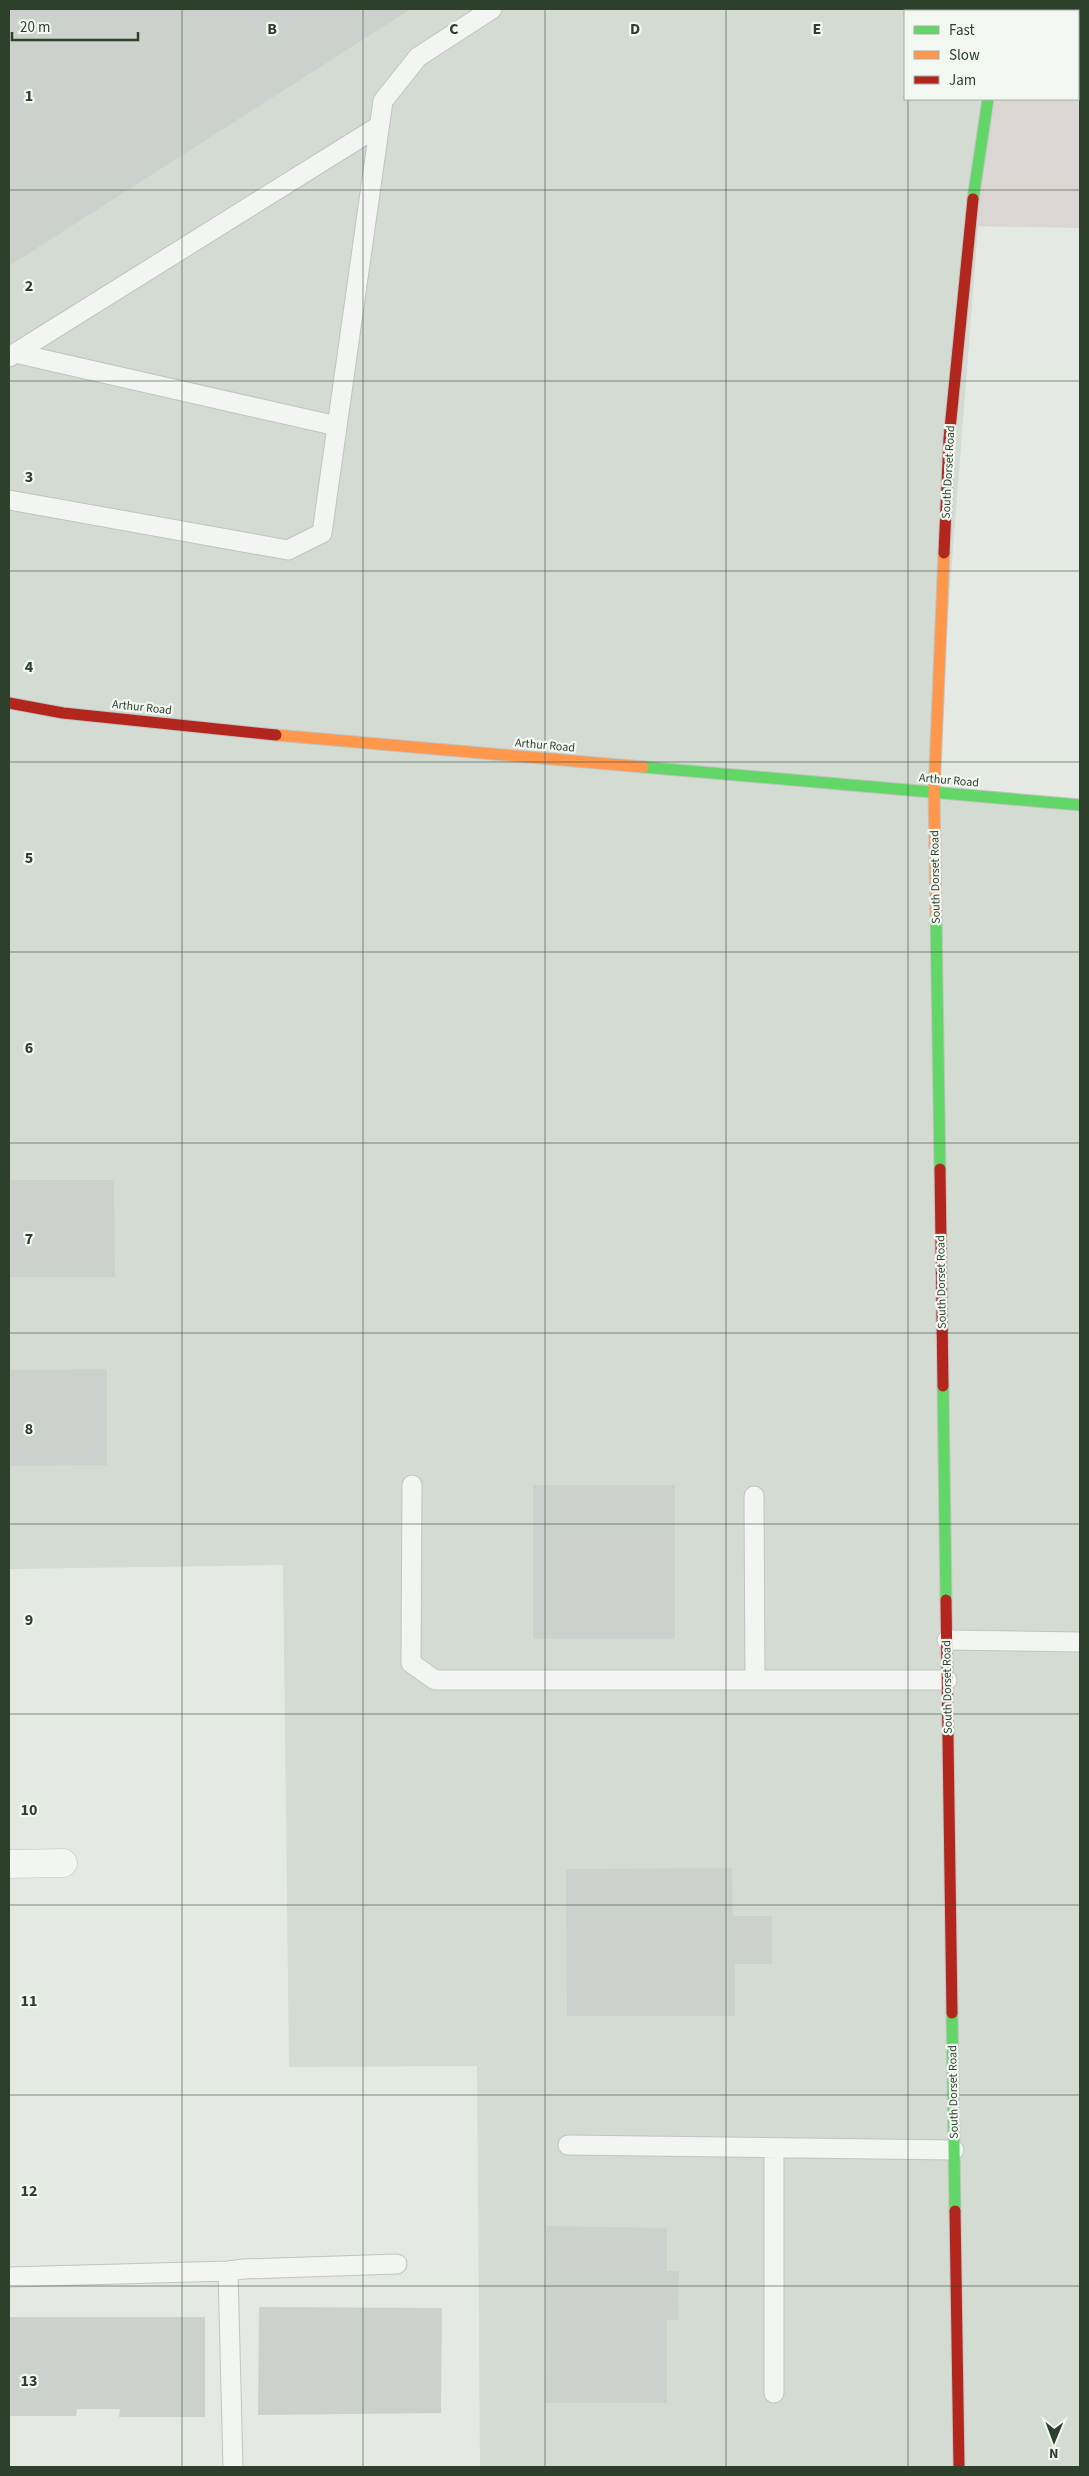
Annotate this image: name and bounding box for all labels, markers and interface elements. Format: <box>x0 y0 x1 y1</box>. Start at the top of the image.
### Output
scale bar <box>12 10 139 42</box>
legend <box>904 10 1079 100</box>
text: 20 m <box>20 17 50 38</box>
text: B <box>267 18 277 40</box>
text: C <box>449 18 459 40</box>
text: D <box>630 18 640 40</box>
text: E <box>813 18 821 40</box>
text: Fast <box>949 20 975 41</box>
text: Slow <box>949 45 980 66</box>
text: Jam <box>949 70 976 91</box>
text: 1 <box>25 85 33 107</box>
text: 2 <box>25 275 33 297</box>
street label: South Dorset Road <box>938 425 959 519</box>
text: 3 <box>25 466 33 488</box>
text: 4 <box>25 656 34 678</box>
street label: Arthur Road <box>111 696 173 719</box>
street label: Arthur Road <box>514 734 576 757</box>
street label: Arthur Road <box>918 769 980 792</box>
street label: South Dorset Road <box>926 830 945 924</box>
text: 5 <box>25 847 33 869</box>
text: 6 <box>25 1037 33 1059</box>
text: 7 <box>25 1228 33 1250</box>
street label: South Dorset Road <box>932 1235 951 1329</box>
text: 8 <box>25 1418 33 1440</box>
text: 9 <box>25 1609 33 1631</box>
street label: South Dorset Road <box>938 1640 957 1734</box>
text: 10 <box>21 1799 37 1821</box>
text: 11 <box>21 1990 37 2012</box>
street label: South Dorset Road <box>944 2045 963 2139</box>
text: 12 <box>21 2180 37 2202</box>
text: 13 <box>21 2370 37 2392</box>
north arrow <box>1029 2416 1079 2466</box>
text: N <box>1049 2443 1059 2463</box>

